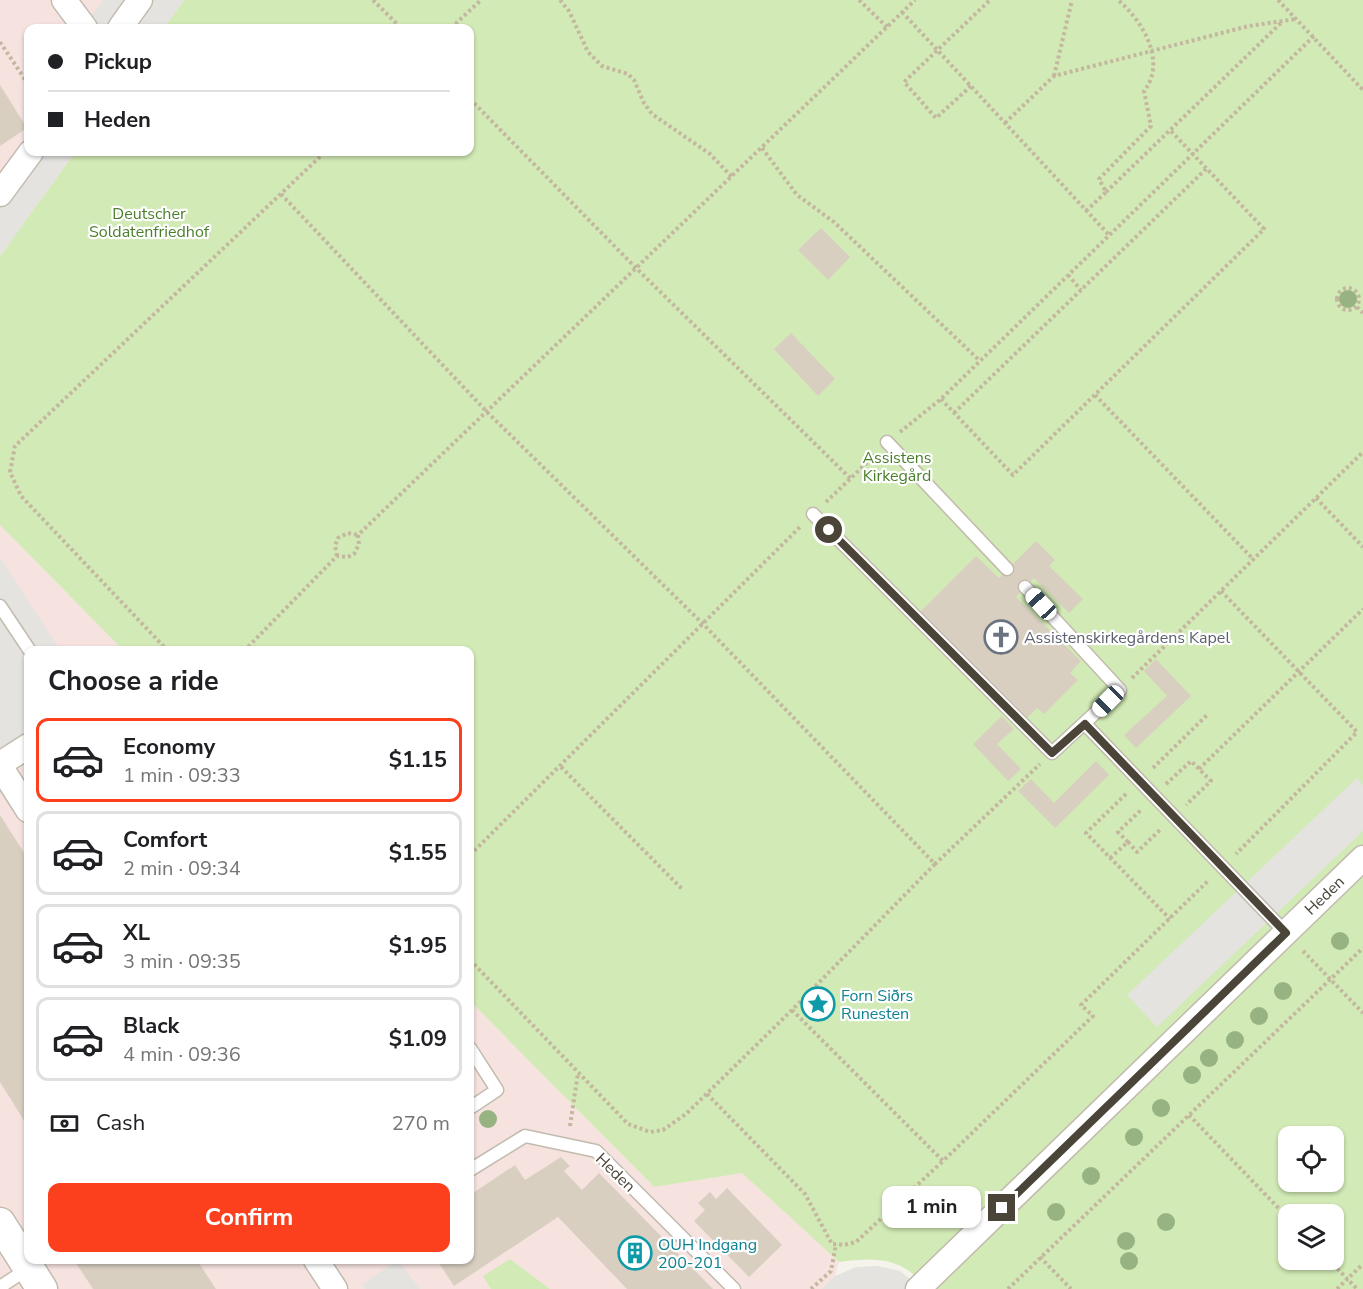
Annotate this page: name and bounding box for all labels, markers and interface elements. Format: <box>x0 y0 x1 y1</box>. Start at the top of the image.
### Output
text: Pickup <box>84 47 152 77</box>
text: Heden <box>84 105 151 135</box>
park label: Deutscher Soldatenfriedhof <box>89 203 210 243</box>
park label: Assistens Kirkegård <box>862 447 932 487</box>
route start <box>815 516 842 543</box>
car <box>1022 585 1060 623</box>
church icon: Assistenskirkegårdens Kapel <box>983 619 1019 655</box>
place label: Assistenskirkegårdens Kapel <box>1024 627 1230 649</box>
text: Choose a ride <box>48 663 219 700</box>
car <box>1089 682 1127 720</box>
text: Economy <box>123 732 215 762</box>
icon: car <box>51 733 105 787</box>
text: $1.15 <box>389 745 447 775</box>
text: 1 min · 09:33 <box>123 762 241 789</box>
text: Comfort <box>123 825 207 855</box>
icon: car <box>51 826 105 880</box>
text: $1.55 <box>389 838 447 868</box>
text: 2 min · 09:34 <box>123 855 241 882</box>
street label: Heden <box>1300 871 1349 920</box>
text: XL <box>123 918 150 948</box>
icon: car <box>51 919 105 973</box>
text: $1.95 <box>389 931 447 961</box>
text: 3 min · 09:35 <box>123 948 241 975</box>
place label: Forn Siðrs Runesten <box>841 985 913 1025</box>
place icon: Forn Siðrs Runesten <box>800 986 836 1022</box>
text: Black <box>123 1011 179 1041</box>
icon: car <box>51 1012 105 1066</box>
text: $1.09 <box>389 1024 447 1054</box>
text: 4 min · 09:36 <box>123 1041 241 1068</box>
icon: cash <box>48 1107 81 1140</box>
text: Cash <box>96 1108 145 1138</box>
text: 270 m <box>392 1110 450 1137</box>
map controls <box>1278 1126 1344 1270</box>
button: locate <box>1278 1126 1344 1192</box>
street label: Heden <box>591 1148 640 1197</box>
button: Confirm <box>48 1183 450 1252</box>
callout: 1 min <box>882 1187 981 1229</box>
text: 1 min <box>906 1193 957 1220</box>
route end <box>988 1194 1015 1221</box>
button: layers <box>1278 1204 1344 1270</box>
place label: OUH Indgang 200-201 <box>658 1234 757 1274</box>
building icon: OUH Indgang 200-201 <box>617 1235 653 1271</box>

